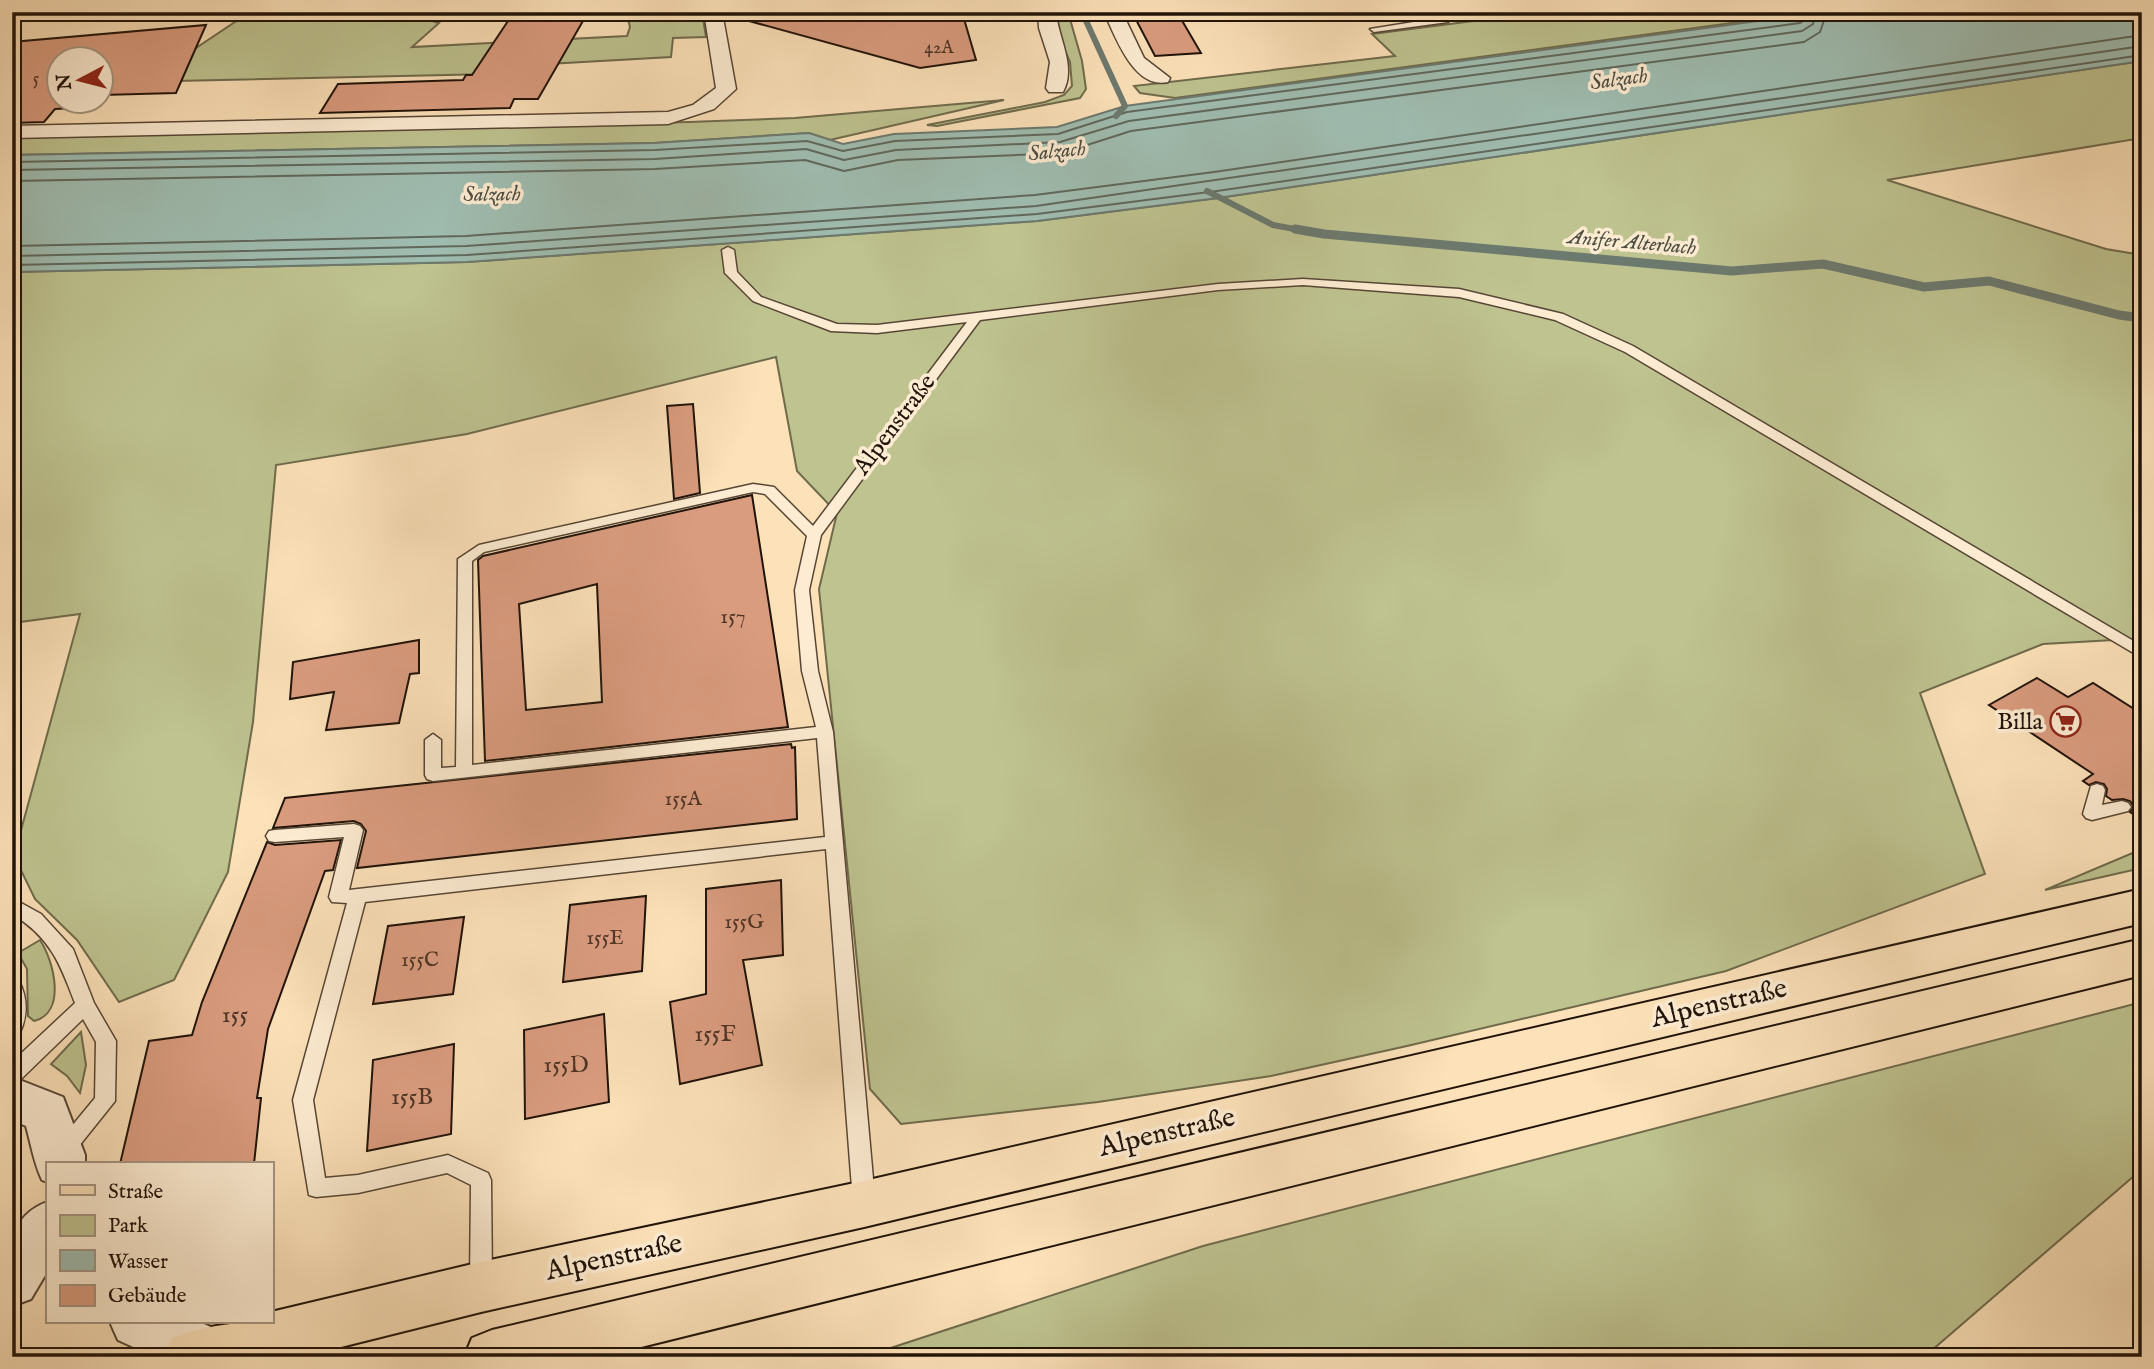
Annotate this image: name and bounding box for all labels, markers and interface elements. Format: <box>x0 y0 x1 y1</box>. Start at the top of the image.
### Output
house number: 42A <box>924 37 955 60</box>
north arrow <box>46 46 116 116</box>
water label: Salzach <box>1589 63 1650 97</box>
house number: 5 <box>33 68 40 91</box>
text: N <box>52 72 78 92</box>
water label: Salzach <box>1027 136 1087 168</box>
water label: Salzach <box>463 181 521 209</box>
water label: Anifer Alterbach <box>1565 224 1697 262</box>
street label: Alpenstraße <box>846 368 943 483</box>
house number: 157 <box>720 604 746 631</box>
supermarket icon: Billa <box>2049 705 2083 739</box>
place label: Billa <box>1997 707 2044 738</box>
house number: 155A <box>664 786 702 813</box>
house number: 155G <box>724 909 764 936</box>
house number: 155E <box>586 925 624 952</box>
house number: 155C <box>401 947 439 974</box>
street label: Alpenstraße <box>1647 971 1791 1037</box>
house number: 155 <box>222 1000 248 1031</box>
house number: 155F <box>694 1019 736 1050</box>
house number: 155D <box>543 1050 589 1081</box>
house number: 155B <box>391 1082 433 1113</box>
street label: Alpenstraße <box>1095 1100 1239 1166</box>
legend <box>46 1162 273 1324</box>
text: Straße <box>108 1179 164 1206</box>
text: Park <box>108 1213 149 1240</box>
street label: Alpenstraße <box>542 1226 686 1290</box>
text: Wasser <box>108 1249 168 1276</box>
text: Gebäude <box>108 1283 187 1310</box>

